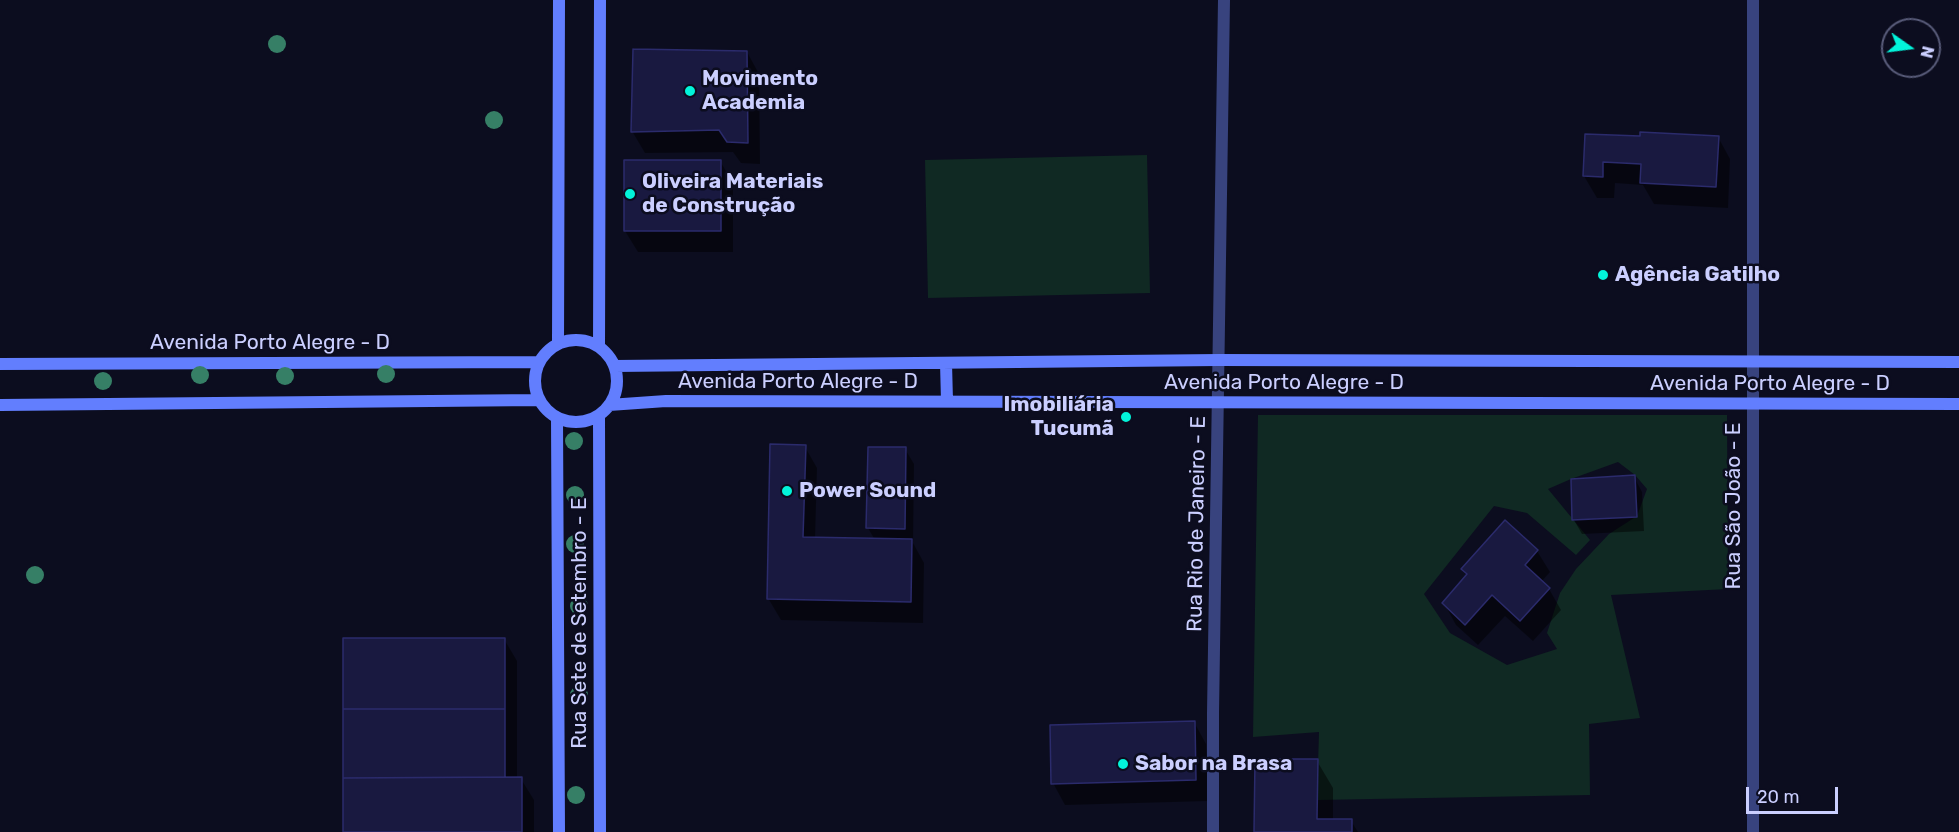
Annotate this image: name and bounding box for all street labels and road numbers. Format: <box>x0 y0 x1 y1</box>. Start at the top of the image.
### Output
street label: Avenida Porto Alegre - D <box>150 330 390 356</box>
street label: Avenida Porto Alegre - D <box>678 369 918 395</box>
street label: Avenida Porto Alegre - D <box>1164 370 1404 396</box>
street label: Avenida Porto Alegre - D <box>1650 371 1890 397</box>
street label: Rua Rio de Janeiro - E <box>1183 416 1211 632</box>
street label: Rua São João - E <box>1721 422 1747 590</box>
street label: Rua Sete de Setembro - E <box>567 497 593 749</box>

